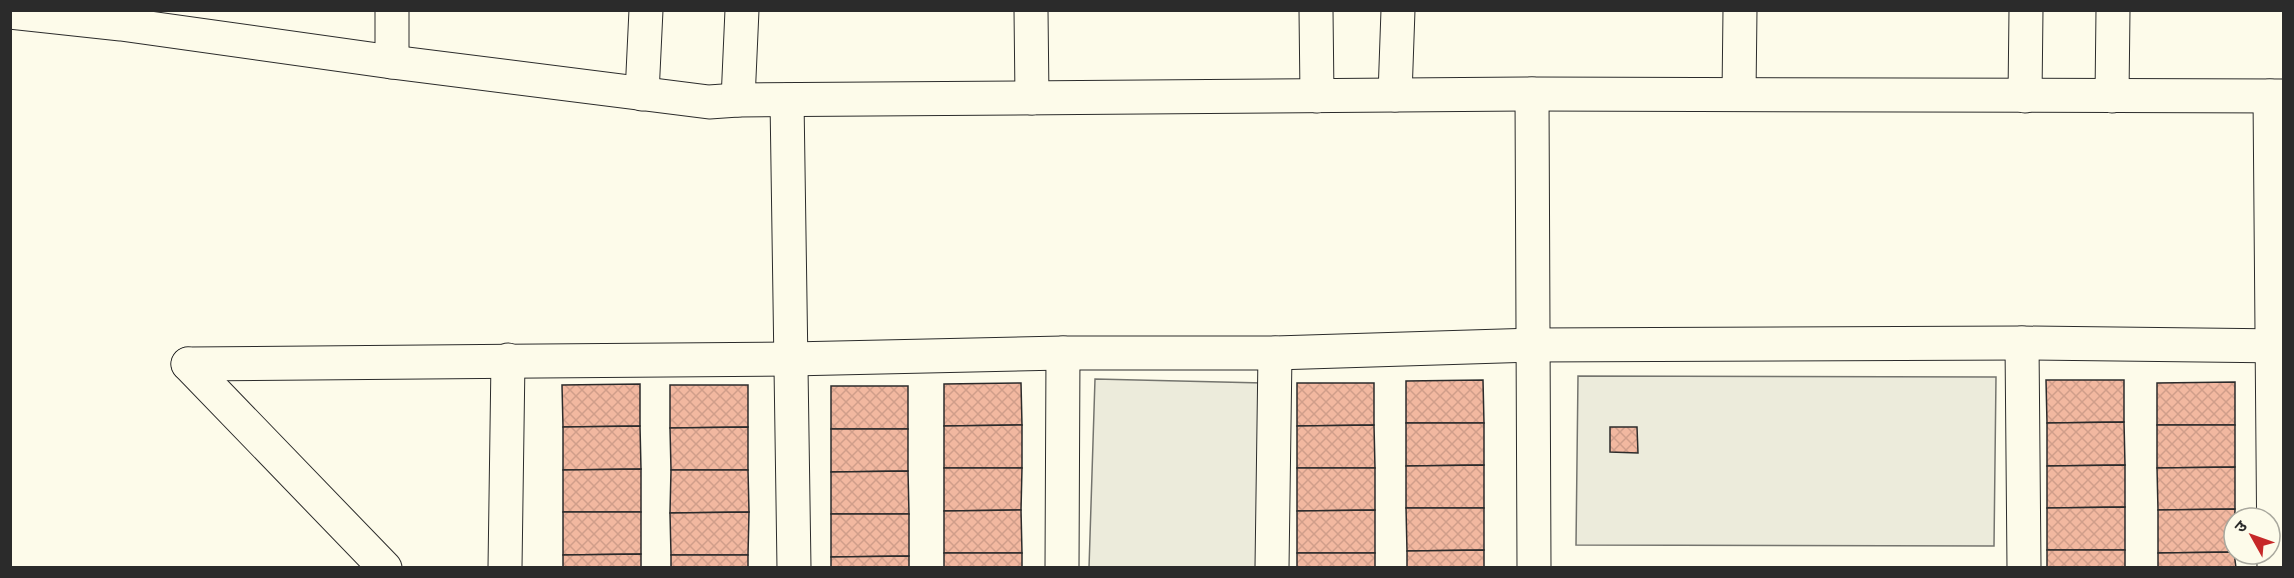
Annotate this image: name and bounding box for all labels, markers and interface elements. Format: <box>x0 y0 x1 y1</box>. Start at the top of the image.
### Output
north arrow <box>2222 506 2282 566</box>
text: उ <box>2232 518 2251 536</box>

